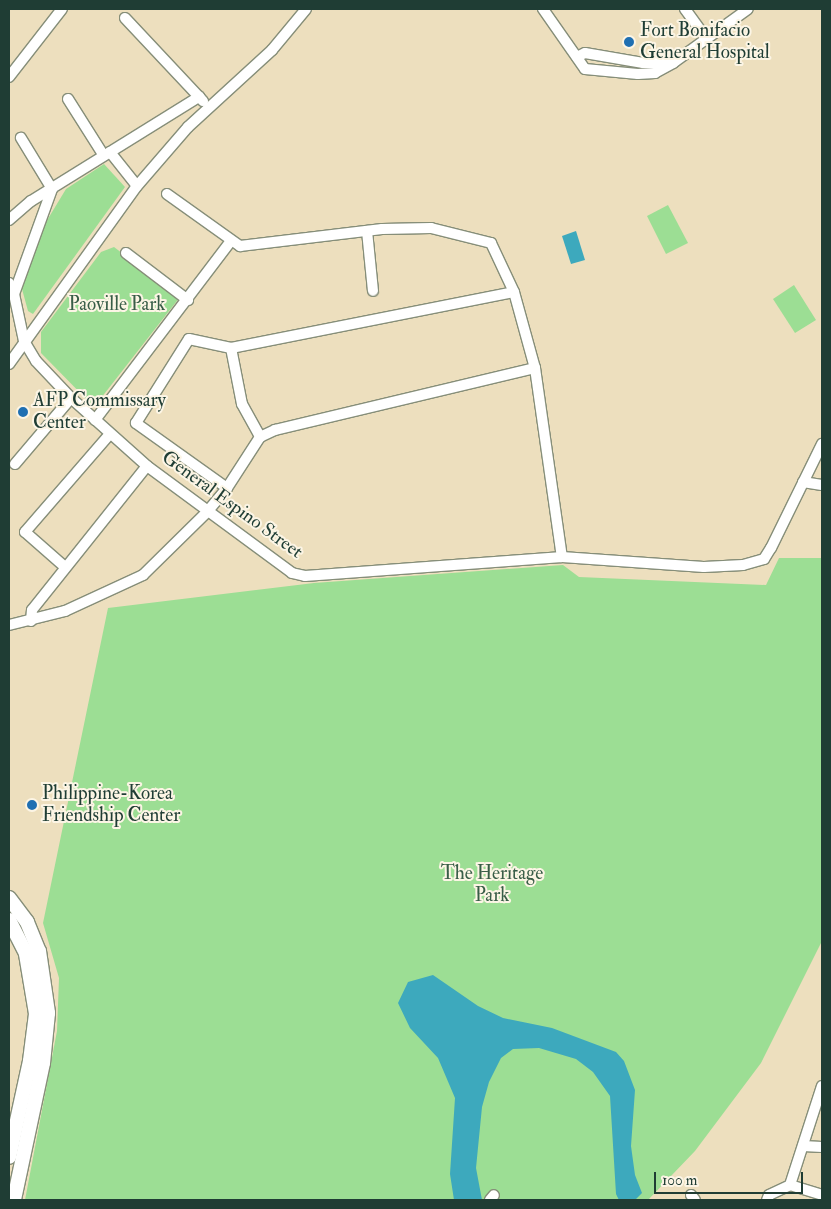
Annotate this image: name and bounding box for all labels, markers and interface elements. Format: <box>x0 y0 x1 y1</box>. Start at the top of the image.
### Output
place label: Fort Bonifacio General Hospital <box>640 20 770 64</box>
marker: Fort Bonifacio General Hospital <box>622 35 636 49</box>
park label: Paoville Park <box>69 294 165 316</box>
place label: AFP Commissary Center <box>33 390 166 434</box>
marker: AFP Commissary Center <box>17 406 29 418</box>
street label: General Espino Street <box>157 446 307 564</box>
place label: Philippine-Korea Friendship Center <box>42 783 180 827</box>
marker: Philippine-Korea Friendship Center <box>26 799 38 811</box>
park label: The Heritage Park <box>441 863 543 907</box>
scale bar <box>656 1162 805 1194</box>
text: 100 m <box>662 1171 697 1190</box>

